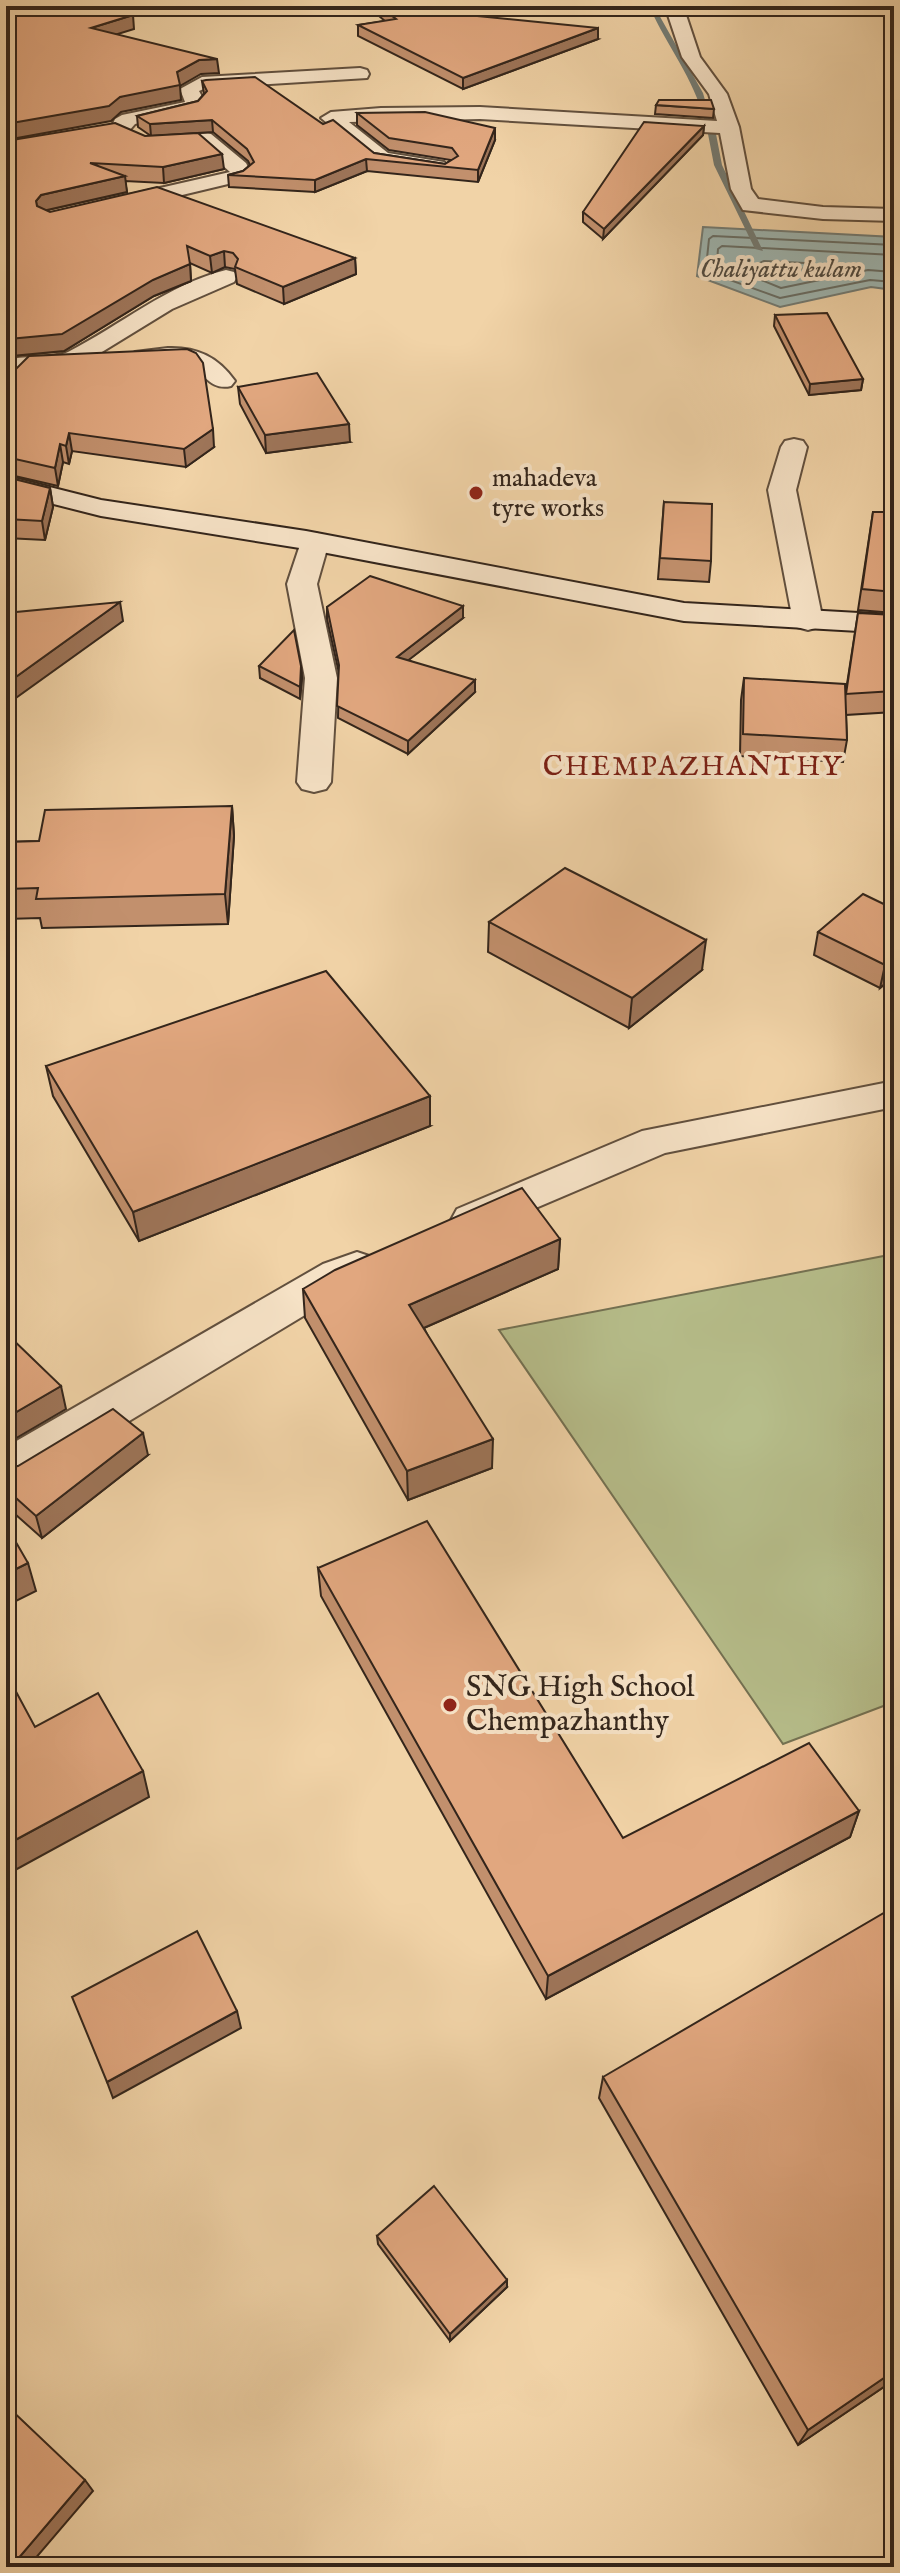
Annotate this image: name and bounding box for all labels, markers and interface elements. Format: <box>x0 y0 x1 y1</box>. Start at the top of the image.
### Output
water label: Chaliyattu kulam <box>700 253 862 286</box>
place label: mahadeva tyre works <box>492 462 604 525</box>
marker: mahadeva tyre works <box>467 484 485 502</box>
district label: CHEMPAZHANTHY <box>543 750 843 785</box>
place label: SNG High School Chempazhanthy <box>466 1669 695 1741</box>
marker: SNG High School Chempazhanthy <box>441 1696 459 1714</box>

